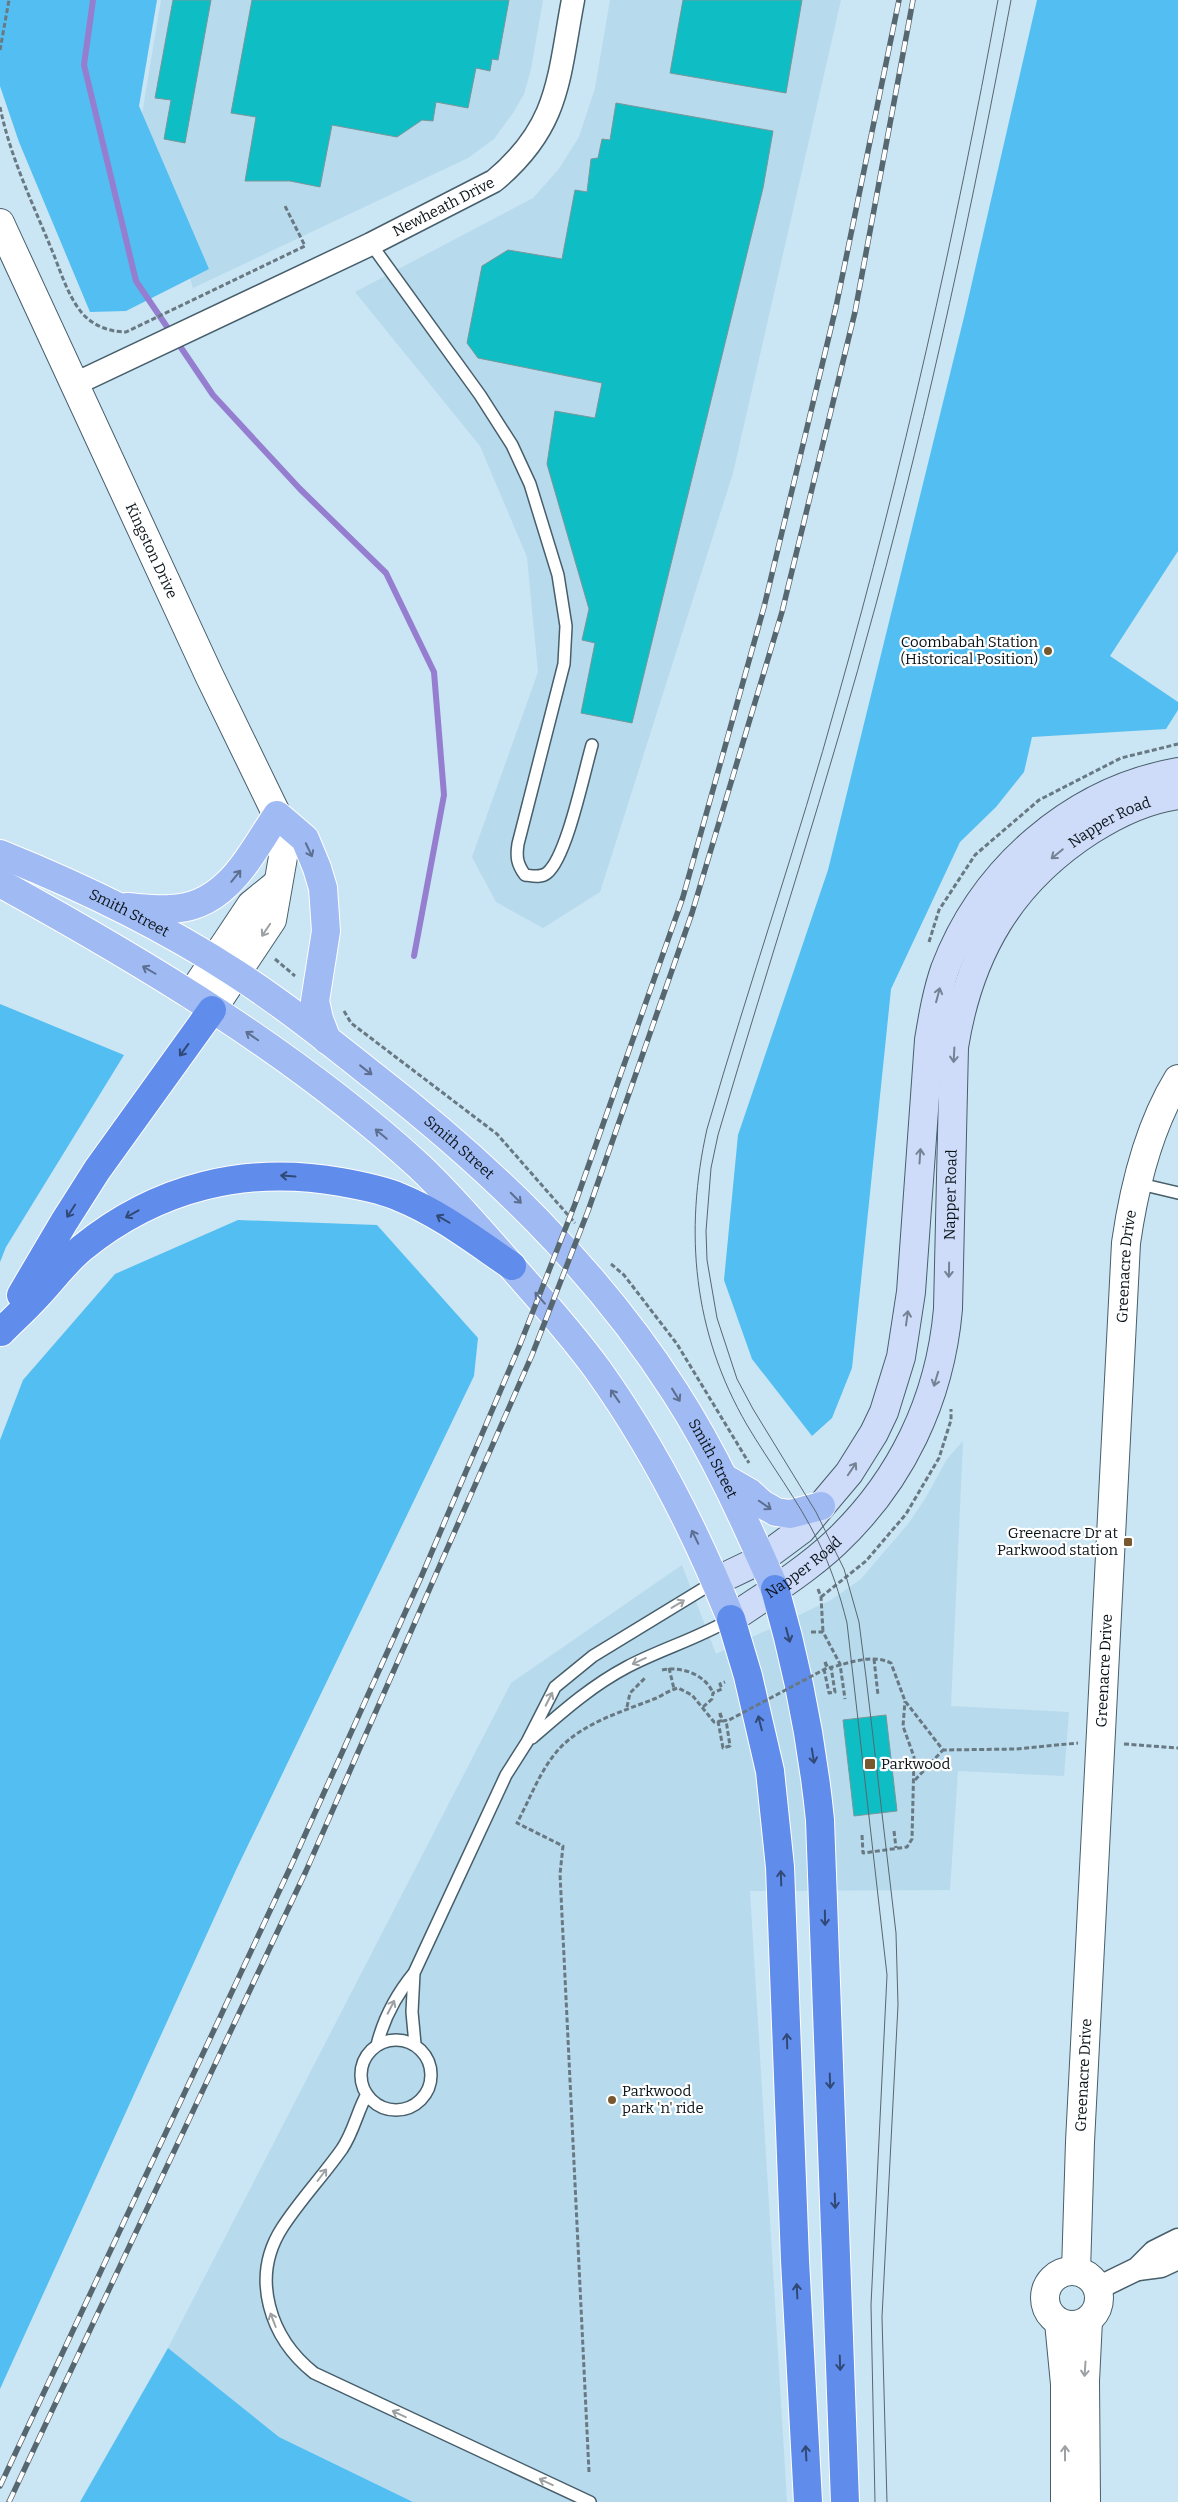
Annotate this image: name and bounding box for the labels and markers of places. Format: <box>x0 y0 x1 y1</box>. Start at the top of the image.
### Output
place label: Coombabah Station (Historical Position) <box>901 633 1038 668</box>
marker: Coombabah Station (Historical Position) <box>1042 645 1054 657</box>
place label: Greenacre Dr at Parkwood station <box>997 1524 1119 1559</box>
marker: Greenacre Dr at Parkwood station <box>1122 1536 1134 1548</box>
place label: Parkwood <box>881 1755 950 1773</box>
marker: Parkwood <box>863 1757 877 1771</box>
place label: Parkwood park 'n' ride <box>622 2082 704 2117</box>
marker: Parkwood park 'n' ride <box>606 2094 618 2106</box>

